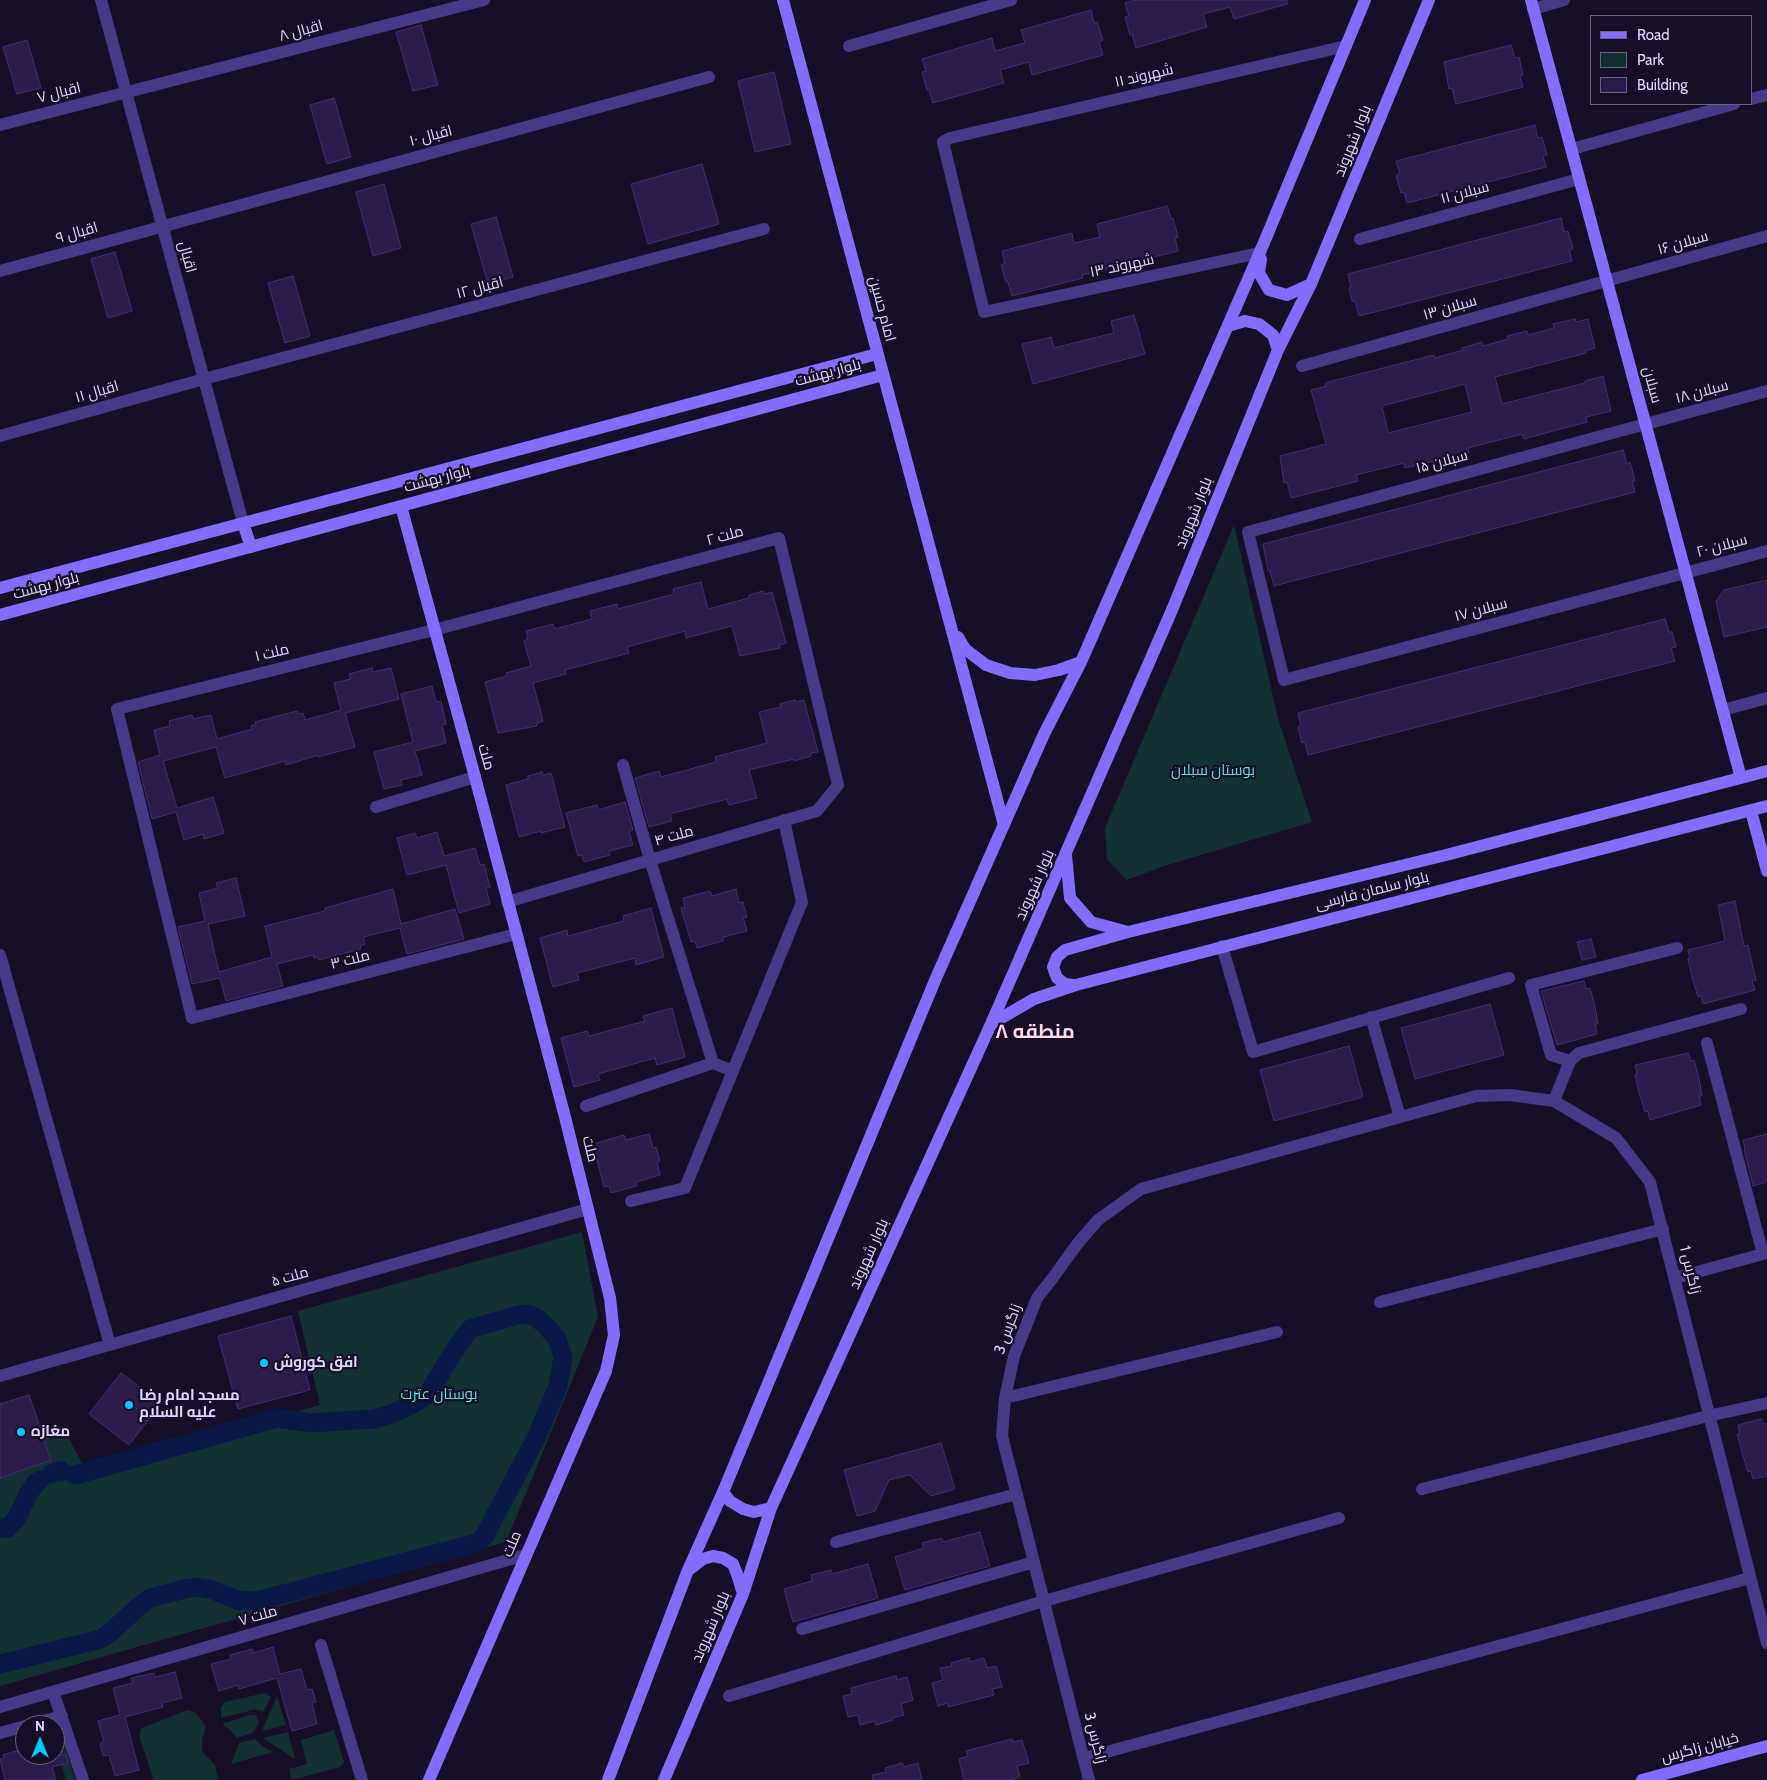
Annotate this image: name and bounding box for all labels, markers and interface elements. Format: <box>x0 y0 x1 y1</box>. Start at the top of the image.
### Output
legend <box>1590 15 1752 105</box>
street label: اقبال ۸ <box>277 17 325 45</box>
text: Road <box>1637 26 1670 44</box>
text: Park <box>1637 51 1664 69</box>
street label: شهروند ۱۱ <box>1113 61 1175 91</box>
text: Building <box>1637 76 1688 94</box>
street label: اقبال ۷ <box>35 79 83 107</box>
street label: بلوار شهروند <box>1330 103 1376 179</box>
street label: اقبال ۱۰ <box>408 122 454 150</box>
street label: سبلان ۱۱ <box>1439 178 1491 208</box>
street label: اقبال ۹ <box>54 218 100 248</box>
street label: سبلان ۱۶ <box>1656 227 1710 259</box>
street label: اقبال <box>174 239 200 275</box>
street label: شهروند ۱۳ <box>1088 250 1156 282</box>
street label: اقبال ۱۲ <box>455 273 505 303</box>
street label: امام حسین <box>865 274 899 344</box>
street label: سبلان ۱۳ <box>1421 292 1479 324</box>
street label: بلوار بهشت <box>793 356 863 390</box>
street label: سبلان <box>1639 365 1665 405</box>
street label: سبلان ۱۸ <box>1673 376 1731 408</box>
street label: اقبال ۱۱ <box>73 377 121 407</box>
street label: سبلان ۱۵ <box>1414 446 1470 478</box>
street label: بلوار بهشت <box>402 462 472 496</box>
street label: بلوار شهروند <box>1171 475 1217 551</box>
street label: ملت ۲ <box>704 522 746 550</box>
street label: سبلان ۲۰ <box>1695 531 1749 561</box>
street label: بلوار بهشت <box>11 569 81 603</box>
street label: سبلان ۱۷ <box>1452 594 1510 626</box>
street label: ملت ۱ <box>253 640 291 666</box>
street label: ملت <box>474 742 498 772</box>
park label: بوستان سبلان <box>1171 762 1255 780</box>
street label: ملت ۴ <box>652 822 696 850</box>
street label: بلوار شهروند <box>1011 847 1059 923</box>
street label: بلوار سلمان فارسی <box>1313 868 1431 914</box>
street label: ملت ۳ <box>328 946 372 974</box>
district label: منطقه ۸ <box>995 1020 1075 1044</box>
street label: ملت <box>578 1134 602 1164</box>
street label: بلوار شهروند <box>845 1216 893 1292</box>
street label: زاگرس 1 <box>1675 1244 1705 1296</box>
street label: ملت ۵ <box>269 1263 311 1291</box>
street label: زاگرس 3 <box>991 1301 1025 1357</box>
place label: افق کوروش <box>274 1354 358 1372</box>
marker: افق کوروش <box>258 1357 270 1369</box>
park label: بوستان عترت <box>401 1386 477 1404</box>
place label: مسجد امام رضا علیه السلام <box>139 1387 240 1422</box>
marker: مسجد امام رضا علیه السلام <box>123 1399 135 1411</box>
place label: مغازه <box>31 1423 70 1441</box>
marker: مغازه <box>15 1426 27 1438</box>
street label: ملت <box>499 1528 525 1560</box>
street label: بلوار شهروند <box>688 1589 734 1665</box>
street label: ملت ۷ <box>237 1602 279 1630</box>
street label: زاگرس 3 <box>1080 1710 1110 1766</box>
north arrow <box>15 1715 65 1765</box>
text: N <box>35 1717 45 1735</box>
street label: خیابان زاگرس <box>1659 1729 1741 1767</box>

